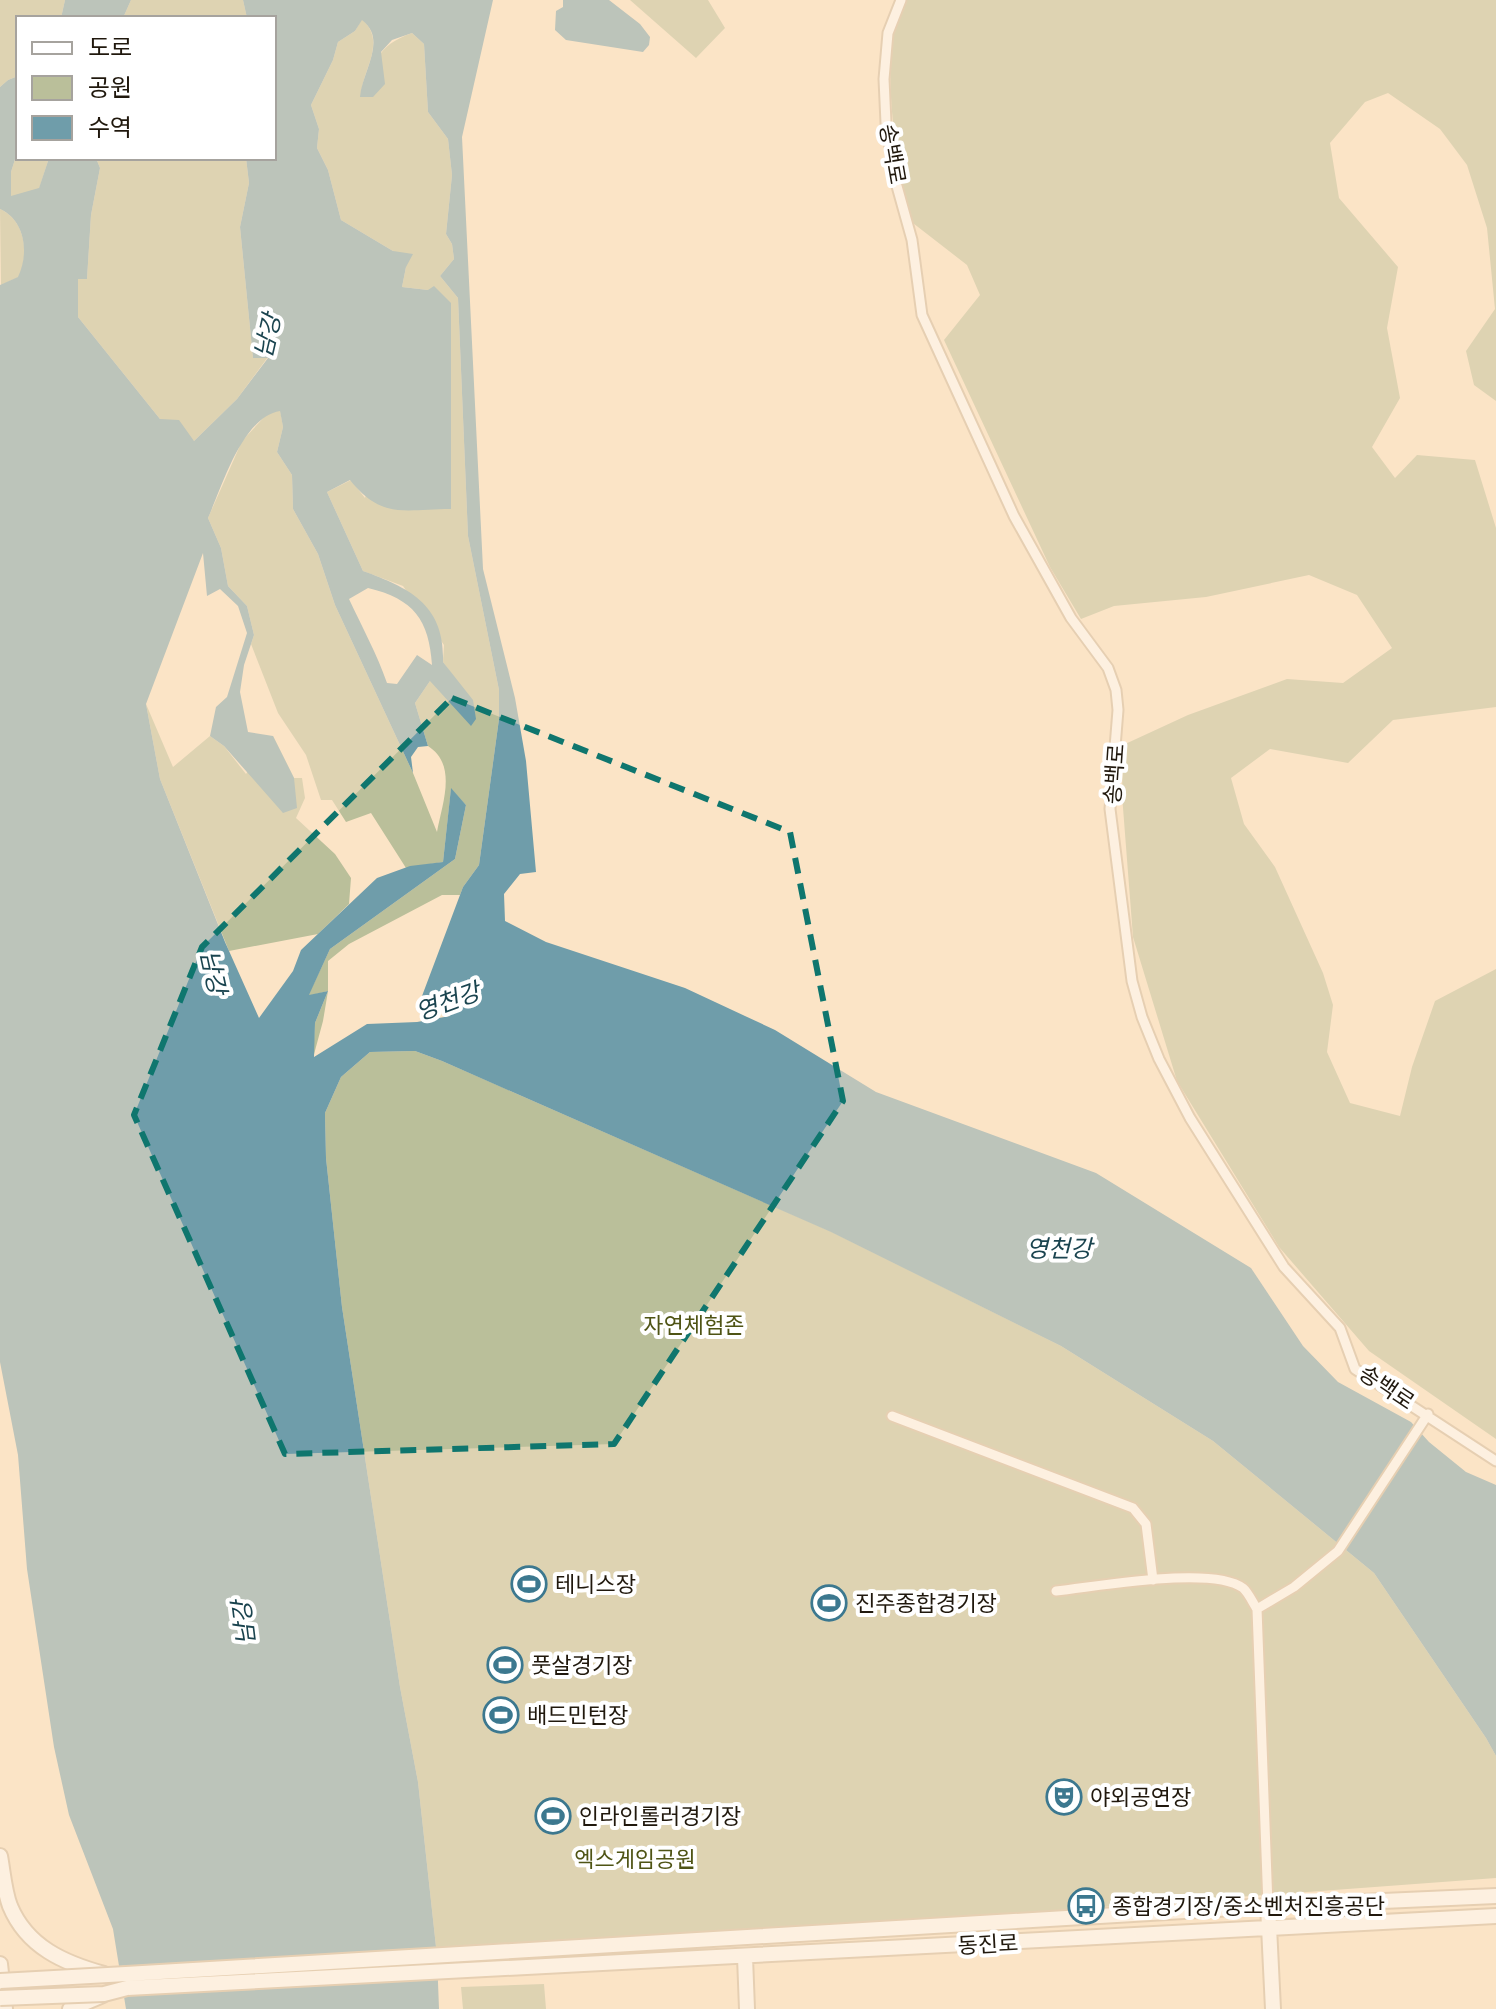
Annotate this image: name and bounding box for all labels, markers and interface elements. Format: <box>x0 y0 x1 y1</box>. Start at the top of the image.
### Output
legend <box>16 16 276 160</box>
text: 도로 <box>88 34 132 63</box>
text: 공원 <box>88 74 132 103</box>
text: 수역 <box>88 114 132 143</box>
street label: 송백로 <box>874 122 910 186</box>
water label: 남강 <box>249 308 288 361</box>
street label: 송백로 <box>1100 743 1130 805</box>
water label: 남강 <box>194 947 232 1000</box>
water label: 영천강 <box>412 977 487 1027</box>
water label: 영천강 <box>1026 1235 1095 1264</box>
park label: 자연체험존 <box>643 1313 745 1339</box>
street label: 송백로 <box>1354 1360 1419 1416</box>
sports icon: 테니스장 <box>510 1565 548 1603</box>
place label: 테니스장 <box>555 1572 636 1598</box>
sports icon: 진주종합경기장 <box>810 1584 848 1622</box>
place label: 진주종합경기장 <box>855 1591 997 1617</box>
water label: 남강 <box>227 1596 262 1647</box>
sports icon: 풋살경기장 <box>486 1646 524 1684</box>
place label: 풋살경기장 <box>531 1653 632 1679</box>
sports icon: 배드민턴장 <box>482 1696 520 1734</box>
place label: 배드민턴장 <box>527 1703 628 1729</box>
theatre icon: 야외공연장 <box>1045 1778 1083 1816</box>
place label: 야외공연장 <box>1090 1785 1191 1811</box>
sports icon: 인라인롤러경기장 <box>534 1797 572 1835</box>
place label: 인라인롤러경기장 <box>579 1804 741 1830</box>
park label: 엑스게임공원 <box>574 1847 696 1873</box>
bus stop icon: 종합경기장/중소벤처진흥공단 <box>1067 1887 1105 1925</box>
place label: 종합경기장/중소벤처진흥공단 <box>1112 1894 1385 1920</box>
street label: 동진로 <box>957 1930 1019 1960</box>

